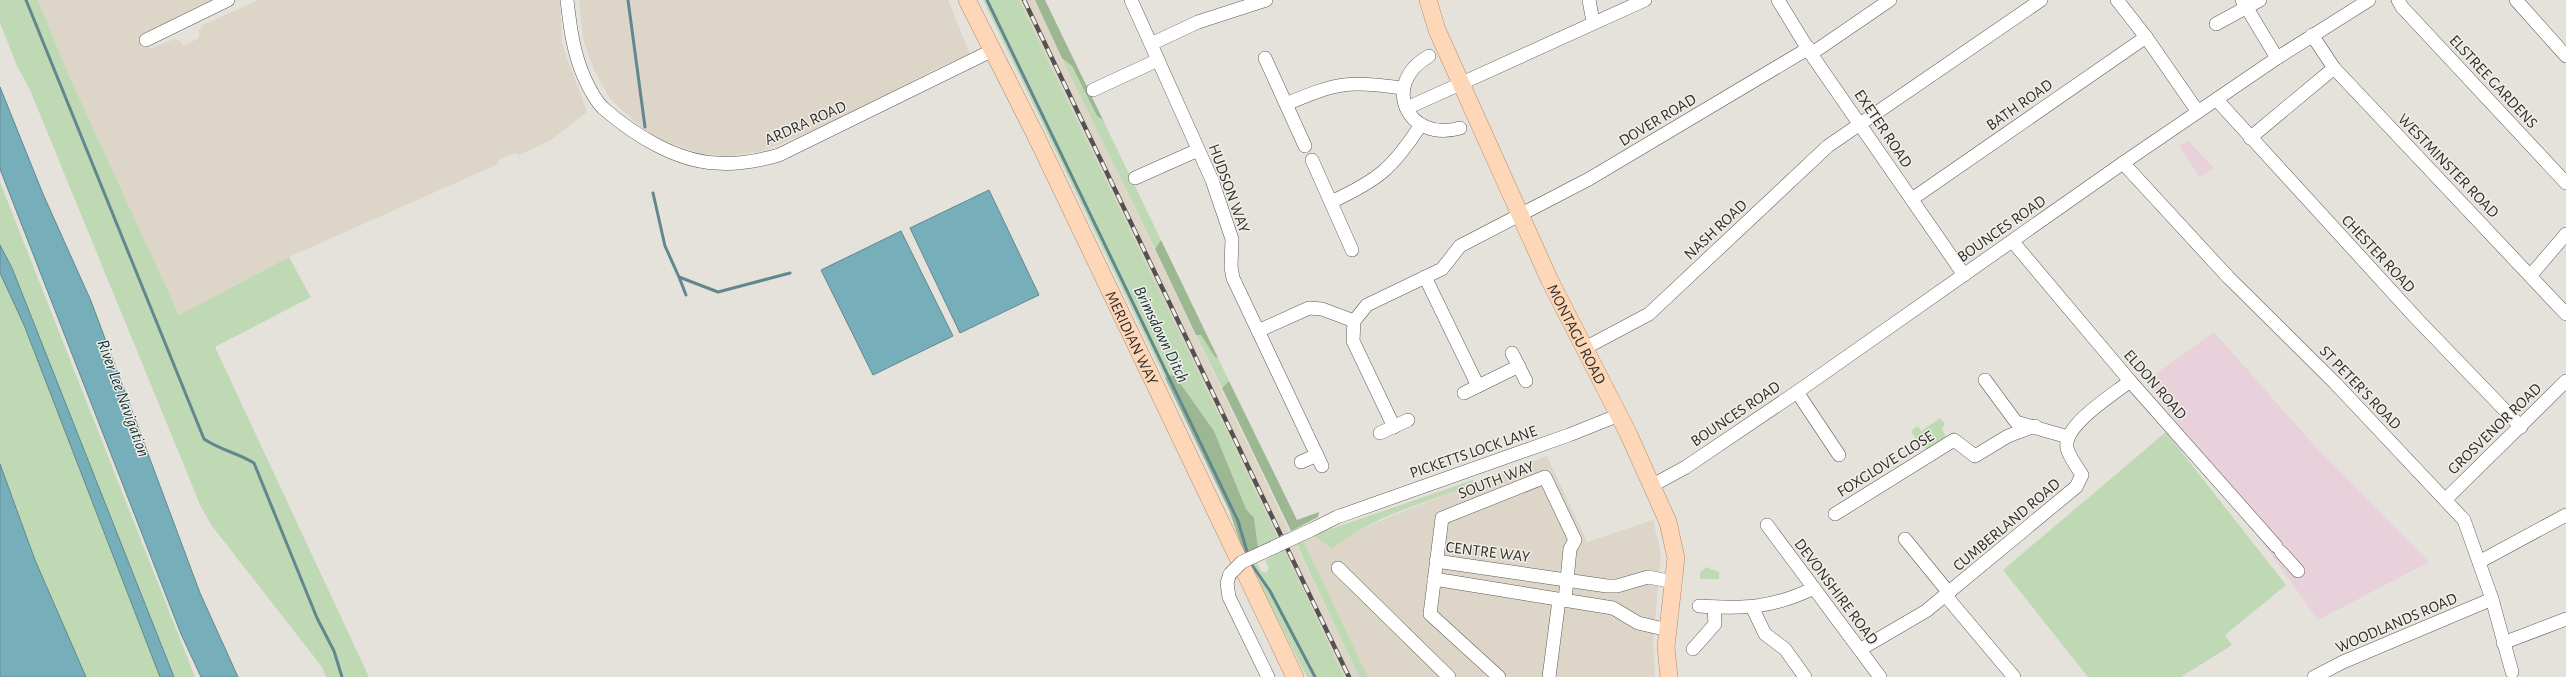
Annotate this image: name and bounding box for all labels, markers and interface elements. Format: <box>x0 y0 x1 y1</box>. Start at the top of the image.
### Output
street label: ELSTREE GARDENS <box>2446 32 2540 131</box>
street label: BATH ROAD <box>1984 76 2056 133</box>
street label: EXETER ROAD <box>1851 87 1915 170</box>
street label: DOVER ROAD <box>1616 91 1699 149</box>
street label: ARDRA ROAD <box>762 98 849 148</box>
street label: WESTMINSTER ROAD <box>2395 111 2502 221</box>
street label: HUDSON WAY <box>1206 142 1253 235</box>
street label: BOUNCES ROAD <box>1954 192 2049 265</box>
street label: NASH ROAD <box>1681 197 1750 263</box>
street label: CHESTER ROAD <box>2338 212 2418 296</box>
street label: MONTAGU ROAD <box>1544 282 1608 387</box>
water label: Brimsdown Ditch <box>1131 283 1192 385</box>
street label: MERIDIAN WAY <box>1102 289 1161 388</box>
water label: River Lee Navigation <box>94 337 153 459</box>
street label: ST PETER'S ROAD <box>2317 343 2404 433</box>
street label: ELDON ROAD <box>2121 347 2190 423</box>
street label: BOUNCES ROAD <box>1688 378 1783 450</box>
street label: GROSVENOR ROAD <box>2445 380 2545 477</box>
street label: PICKETTS LOCK LANE <box>1408 423 1539 481</box>
street label: FOXGLOVE CLOSE <box>1834 428 1937 500</box>
street label: SOUTH WAY <box>1456 458 1537 502</box>
street label: CUMBERLAND ROAD <box>1950 476 2063 574</box>
street label: DEVONSHIRE ROAD <box>1791 536 1881 648</box>
street label: CENTRE WAY <box>1445 539 1531 565</box>
street label: WOODLANDS ROAD <box>2333 590 2459 656</box>

